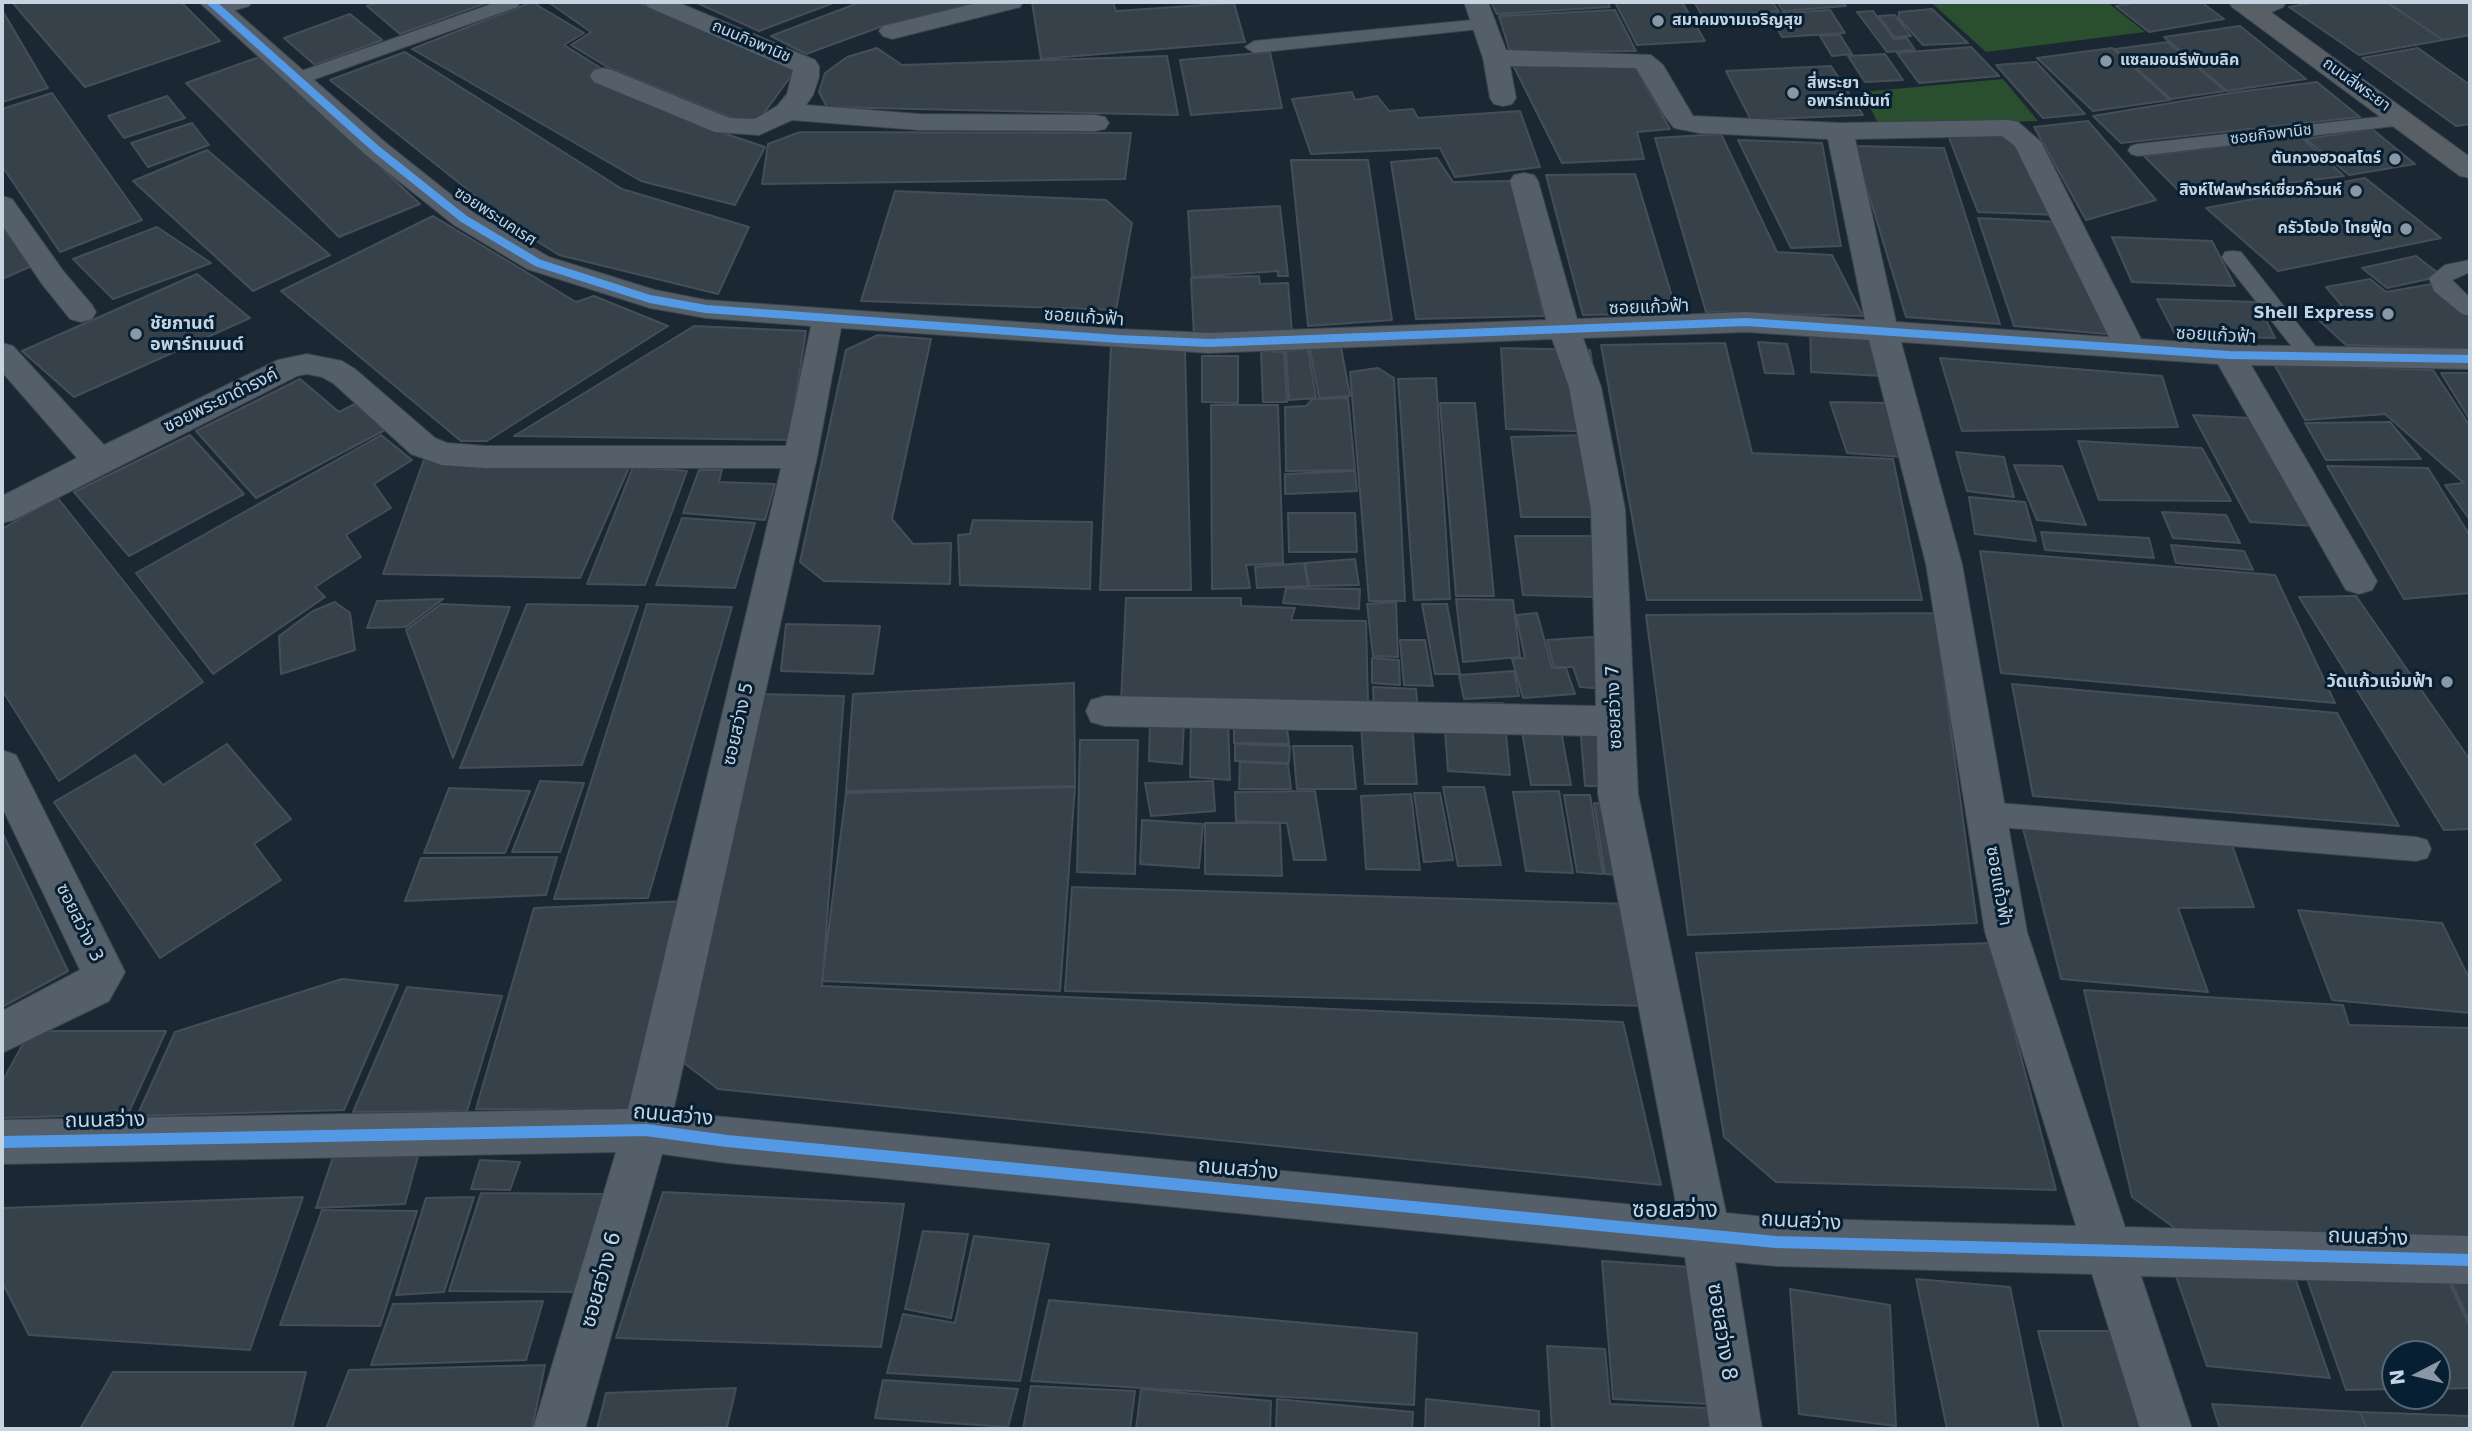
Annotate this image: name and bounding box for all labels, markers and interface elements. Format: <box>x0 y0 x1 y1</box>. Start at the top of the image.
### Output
place label: สมาคมงามเจริญสุข <box>1672 11 1803 31</box>
marker: สมาคมงามเจริญสุข <box>1650 13 1666 29</box>
street label: ถนนกิจพานิช <box>709 17 793 67</box>
place label: แซลมอนรีพับบลิค <box>2120 51 2239 71</box>
marker: แซลมอนรีพับบลิค <box>2098 53 2114 69</box>
street label: ถนนสี่พระยา <box>2319 54 2393 116</box>
place label: สี่พระยา อพาร์ทเม้นท์ <box>1807 74 1890 112</box>
marker: สี่พระยา อพาร์ทเม้นท์ <box>1785 85 1801 101</box>
street label: ซอยกิจพานิช <box>2229 120 2313 150</box>
place label: ตันกวงฮวดสโตร์ <box>2271 149 2381 169</box>
marker: ตันกวงฮวดสโตร์ <box>2387 151 2403 167</box>
place label: สิงห์ไฟลฟารห์เซี่ยวก๊วนห์ <box>2179 181 2342 201</box>
street label: ซอยพระนคเรศ <box>450 183 540 251</box>
marker: สิงห์ไฟลฟารห์เซี่ยวก๊วนห์ <box>2348 183 2364 199</box>
place label: ครัวโอปอ ไทยฟู้ด <box>2277 219 2392 239</box>
marker: ครัวโอปอ ไทยฟู้ด <box>2398 221 2414 237</box>
street label: ซอยแก้วฟ้า <box>1608 296 1690 320</box>
street label: ซอยแก้วฟ้า <box>1043 304 1125 332</box>
place label: Shell Express <box>2253 304 2374 324</box>
marker: Shell Express <box>2380 306 2396 322</box>
place label: ชัยกานต์ อพาร์ทเมนต์ <box>150 313 244 356</box>
street label: ซอยแก้วฟ้า <box>2175 323 2257 349</box>
marker: ชัยกานต์ อพาร์ทเมนต์ <box>128 326 144 342</box>
street label: ซอยพระยาดำรงค์ <box>160 364 282 438</box>
street label: ซอยสว่าง 7 <box>1603 664 1627 750</box>
place label: วัดแก้วแจ่มฟ้า <box>2326 671 2433 693</box>
marker: วัดแก้วแจ่มฟ้า <box>2439 674 2455 690</box>
street label: ซอยสว่าง 5 <box>719 680 759 768</box>
street label: ซอยแก้วฟ้า <box>1980 844 2016 928</box>
street label: ซอยสว่าง 3 <box>51 880 107 966</box>
street label: ถนนสว่าง <box>632 1100 714 1132</box>
street label: ถนนสว่าง <box>65 1108 145 1134</box>
street label: ถนนสว่าง <box>1197 1154 1279 1186</box>
district label: ซอยสว่าง <box>1632 1197 1718 1225</box>
street label: ถนนสว่าง <box>1760 1207 1842 1237</box>
street label: ถนนสว่าง <box>2327 1224 2409 1252</box>
street label: ซอยสว่าง 6 <box>576 1229 628 1331</box>
street label: ซอยสว่าง 8 <box>1701 1281 1741 1383</box>
north arrow <box>2381 1340 2451 1410</box>
text: N <box>2385 1368 2409 1387</box>

